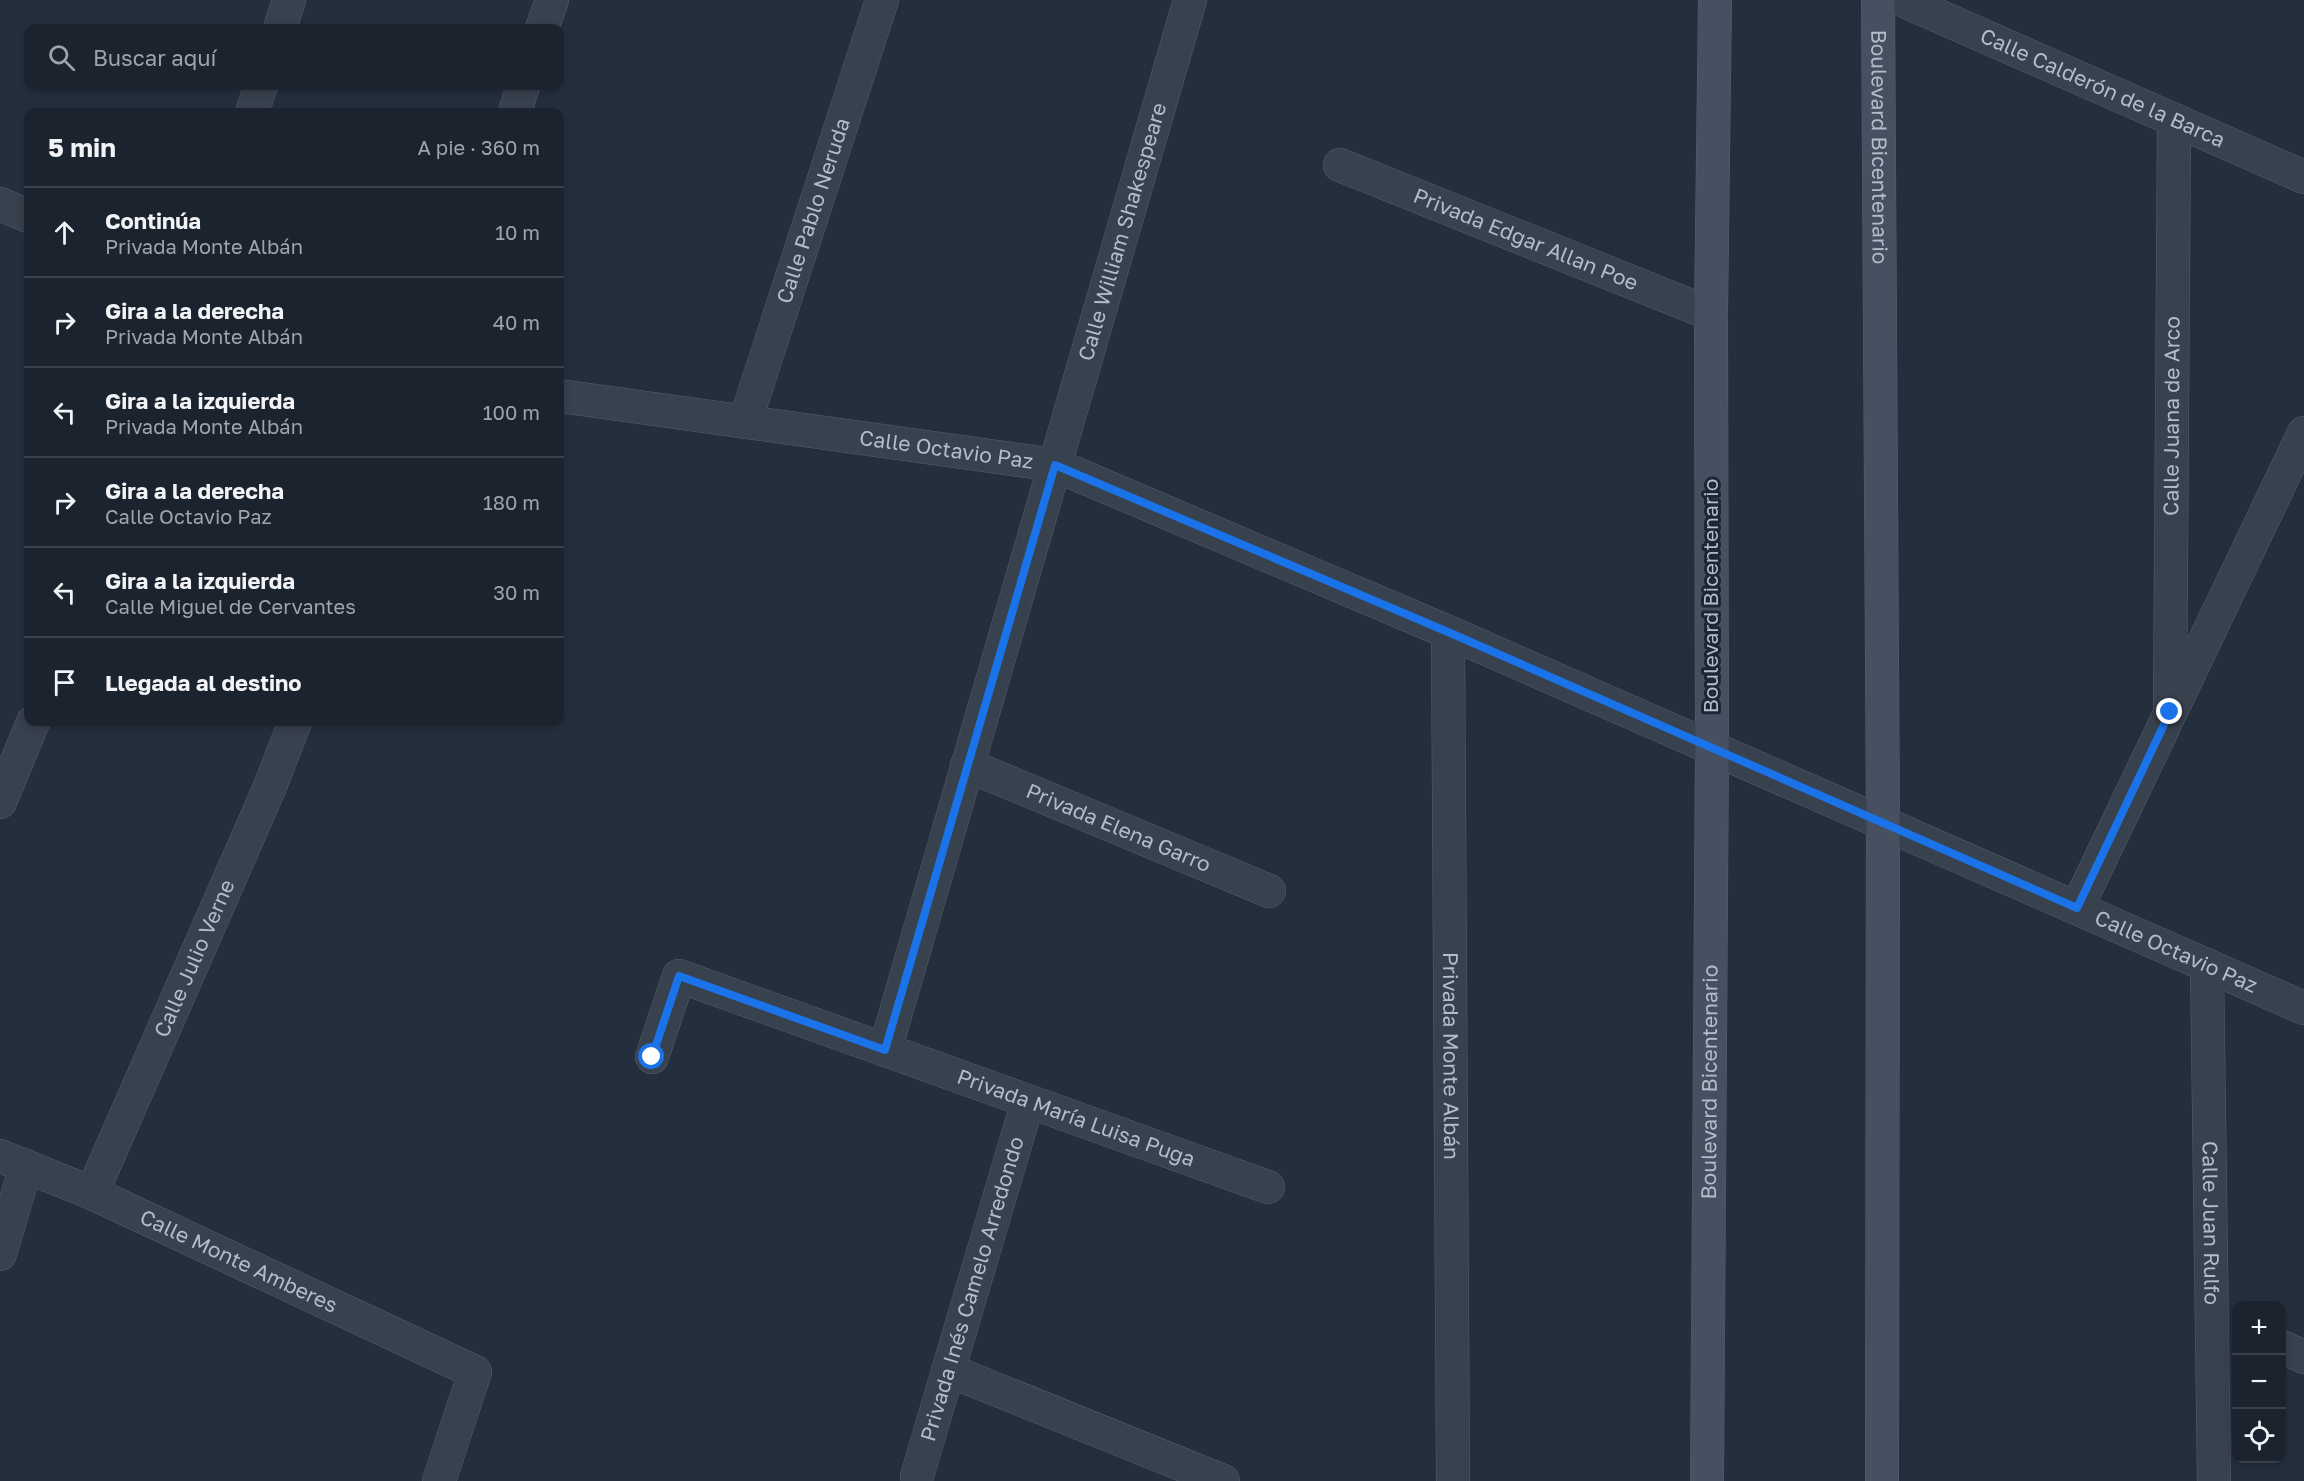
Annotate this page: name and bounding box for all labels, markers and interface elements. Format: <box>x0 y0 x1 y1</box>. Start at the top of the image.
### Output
street label: Calle Calderón de la Barca <box>1976 22 2229 153</box>
search box <box>24 24 564 90</box>
street label: Boulevard Bicentenario <box>1866 30 1894 264</box>
icon: search <box>45 41 78 74</box>
text: Buscar aquí <box>93 44 216 71</box>
street label: Calle William Shakespeare <box>1072 99 1172 364</box>
street label: Calle Pablo Neruda <box>770 115 855 307</box>
text: 5 min <box>48 132 116 163</box>
text: A pie · 360 m <box>417 135 540 159</box>
street label: Privada Edgar Allan Poe <box>1410 182 1642 295</box>
text: Continúa <box>105 207 201 234</box>
icon: ahead <box>48 216 81 249</box>
text: 10 m <box>495 220 540 244</box>
text: Privada Monte Albán <box>105 234 303 258</box>
text: Gira a la derecha <box>105 297 284 324</box>
icon: right <box>48 306 81 339</box>
text: 40 m <box>493 310 540 334</box>
street label: Calle Juana de Arco <box>2157 316 2185 516</box>
text: Privada Monte Albán <box>105 324 303 348</box>
text: Gira a la izquierda <box>105 387 295 414</box>
icon: left <box>48 396 81 429</box>
text: 100 m <box>483 400 540 424</box>
text: Privada Monte Albán <box>105 414 303 438</box>
street label: Calle Octavio Paz <box>858 424 1035 474</box>
text: Gira a la derecha <box>105 477 284 504</box>
street label: Boulevard Bicentenario <box>1697 479 1723 713</box>
icon: right <box>48 486 81 519</box>
text: 180 m <box>483 490 540 514</box>
text: Calle Octavio Paz <box>105 504 272 528</box>
text: Gira a la izquierda <box>105 567 295 594</box>
icon: left <box>48 576 81 609</box>
text: 30 m <box>493 580 540 604</box>
text: Calle Miguel de Cervantes <box>105 594 356 618</box>
icon: arrive <box>48 666 81 699</box>
text: Llegada al destino <box>105 669 302 696</box>
route end <box>2156 698 2182 724</box>
street label: Privada Elena Garro <box>1022 777 1215 877</box>
street label: Calle Julio Verne <box>148 875 240 1041</box>
street label: Calle Octavio Paz <box>2091 904 2262 998</box>
street label: Privada Monte Albán <box>1438 952 1465 1160</box>
street label: Boulevard Bicentenario <box>1695 965 1723 1199</box>
route start <box>638 1043 664 1069</box>
street label: Privada María Luisa Puga <box>954 1063 1199 1172</box>
street label: Privada Inés Camelo Arredondo <box>914 1133 1029 1444</box>
street label: Calle Juan Rulfo <box>2197 1141 2226 1305</box>
street label: Calle Monte Amberes <box>136 1203 342 1318</box>
map controls <box>2232 1301 2286 1463</box>
button: + <box>2232 1301 2286 1355</box>
button: − <box>2232 1355 2286 1409</box>
button: locate <box>2232 1409 2286 1463</box>

